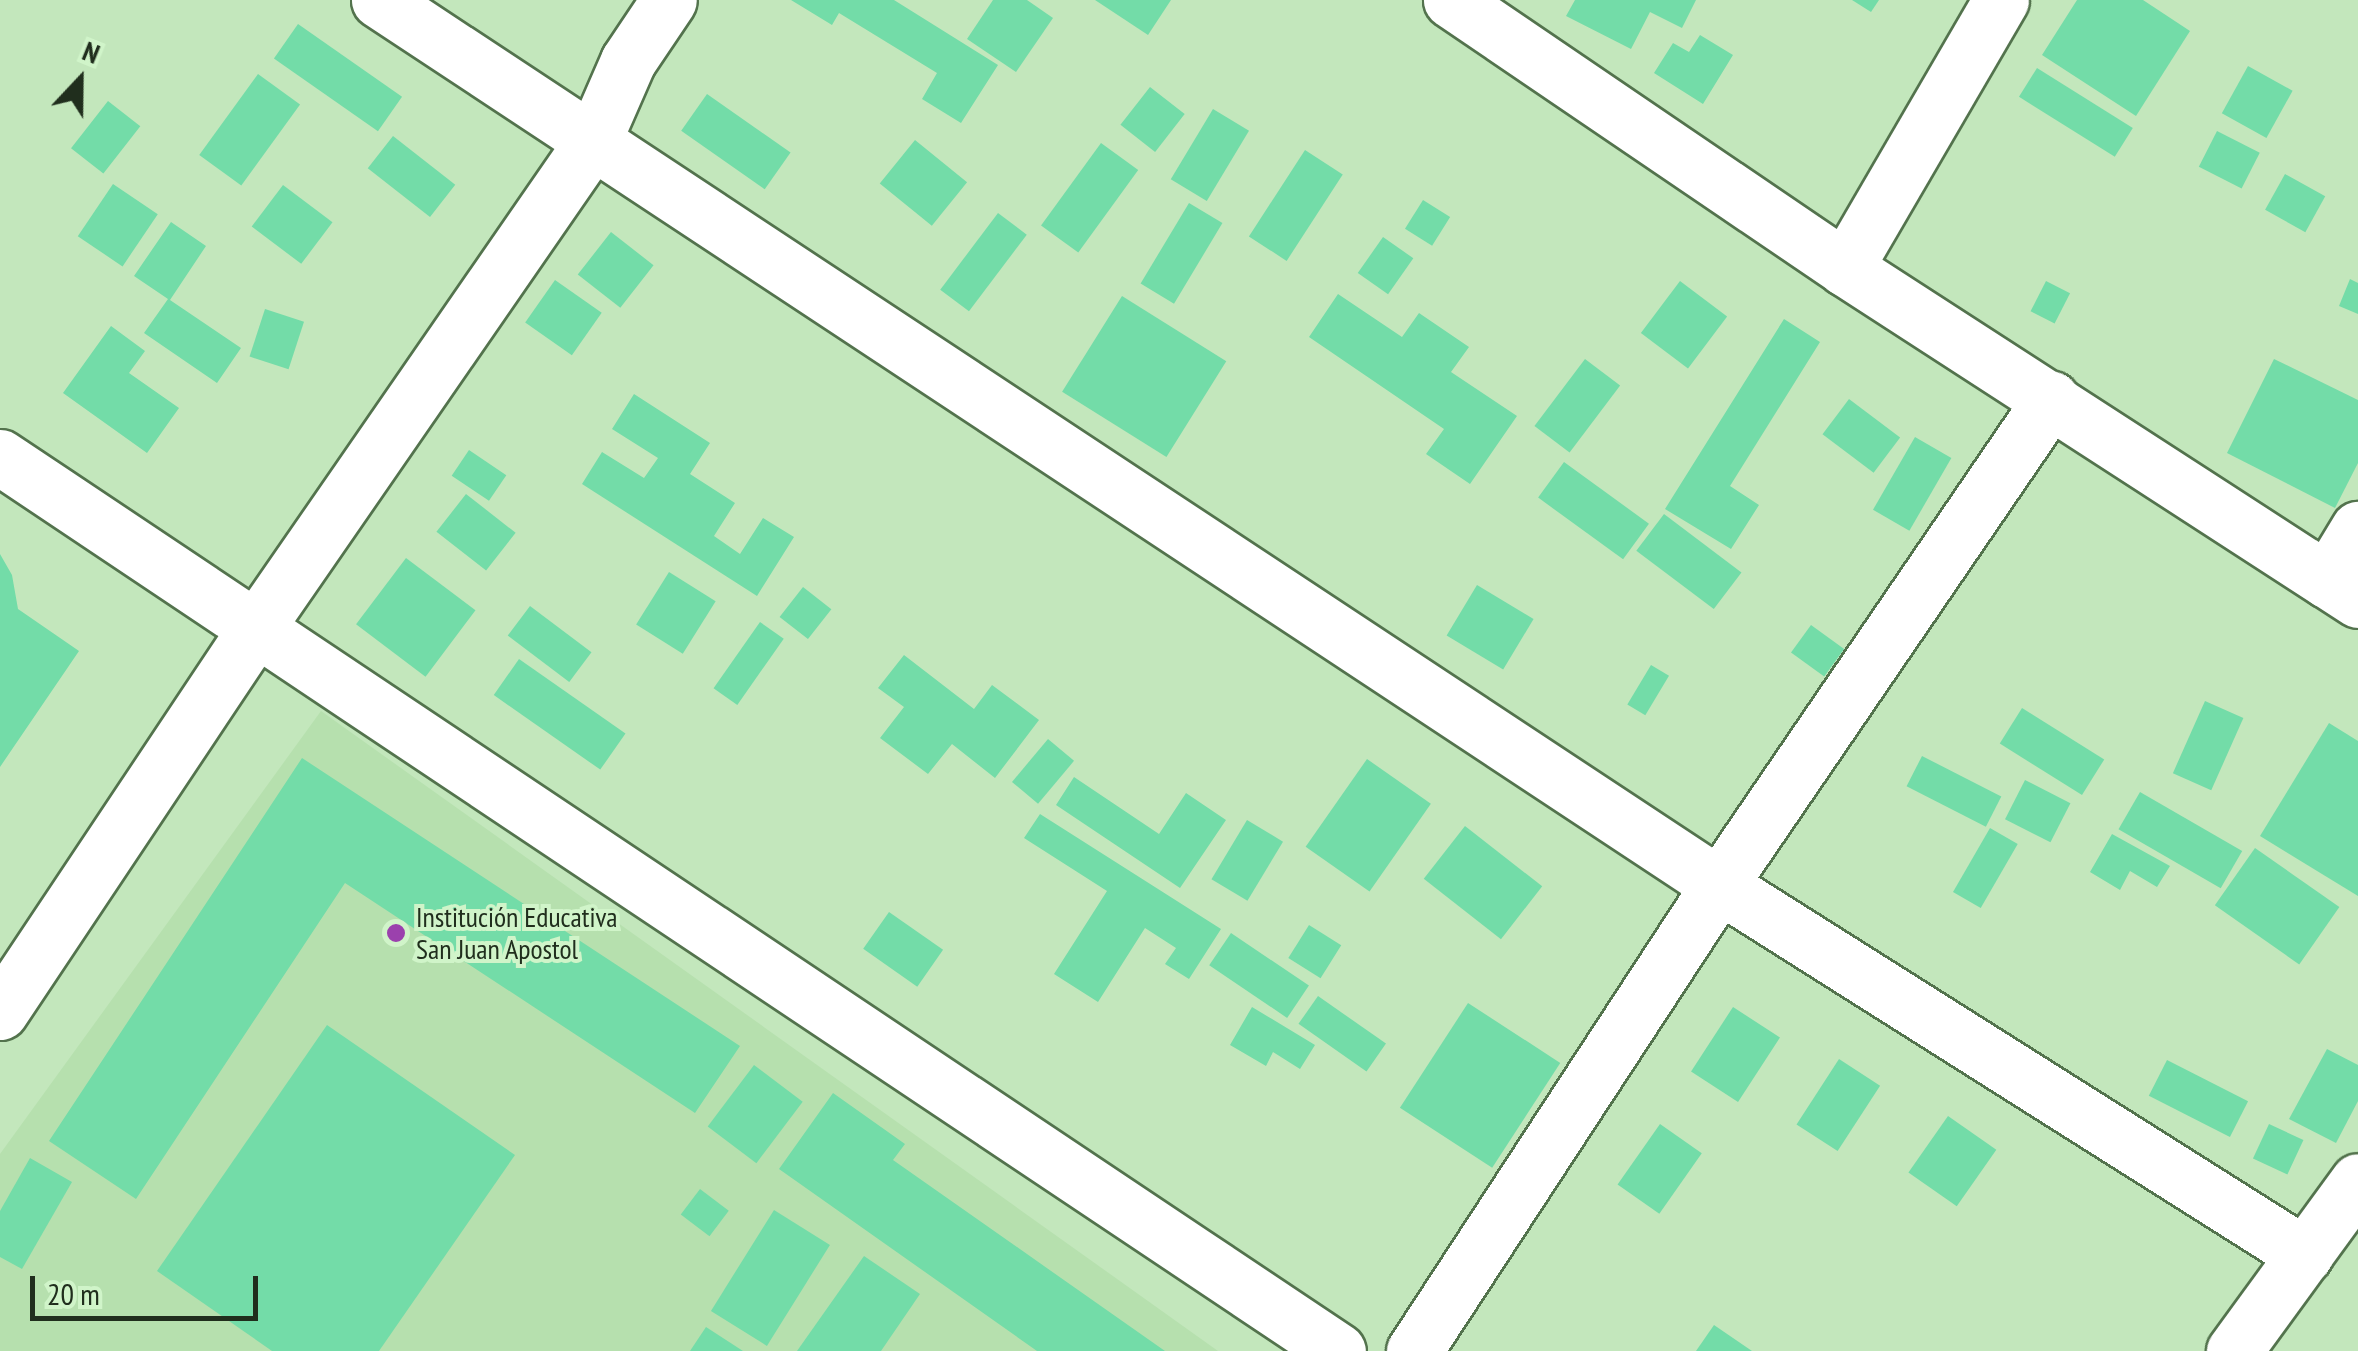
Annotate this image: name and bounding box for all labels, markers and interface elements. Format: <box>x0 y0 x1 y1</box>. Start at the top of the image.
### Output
north arrow <box>30 30 130 130</box>
text: N <box>77 32 105 72</box>
place label: Institución Educativa San Juan Apostol <box>416 900 618 966</box>
marker: Institución Educativa San Juan Apostol <box>385 922 407 944</box>
scale bar <box>35 1256 262 1318</box>
text: 20 m <box>47 1274 100 1313</box>

